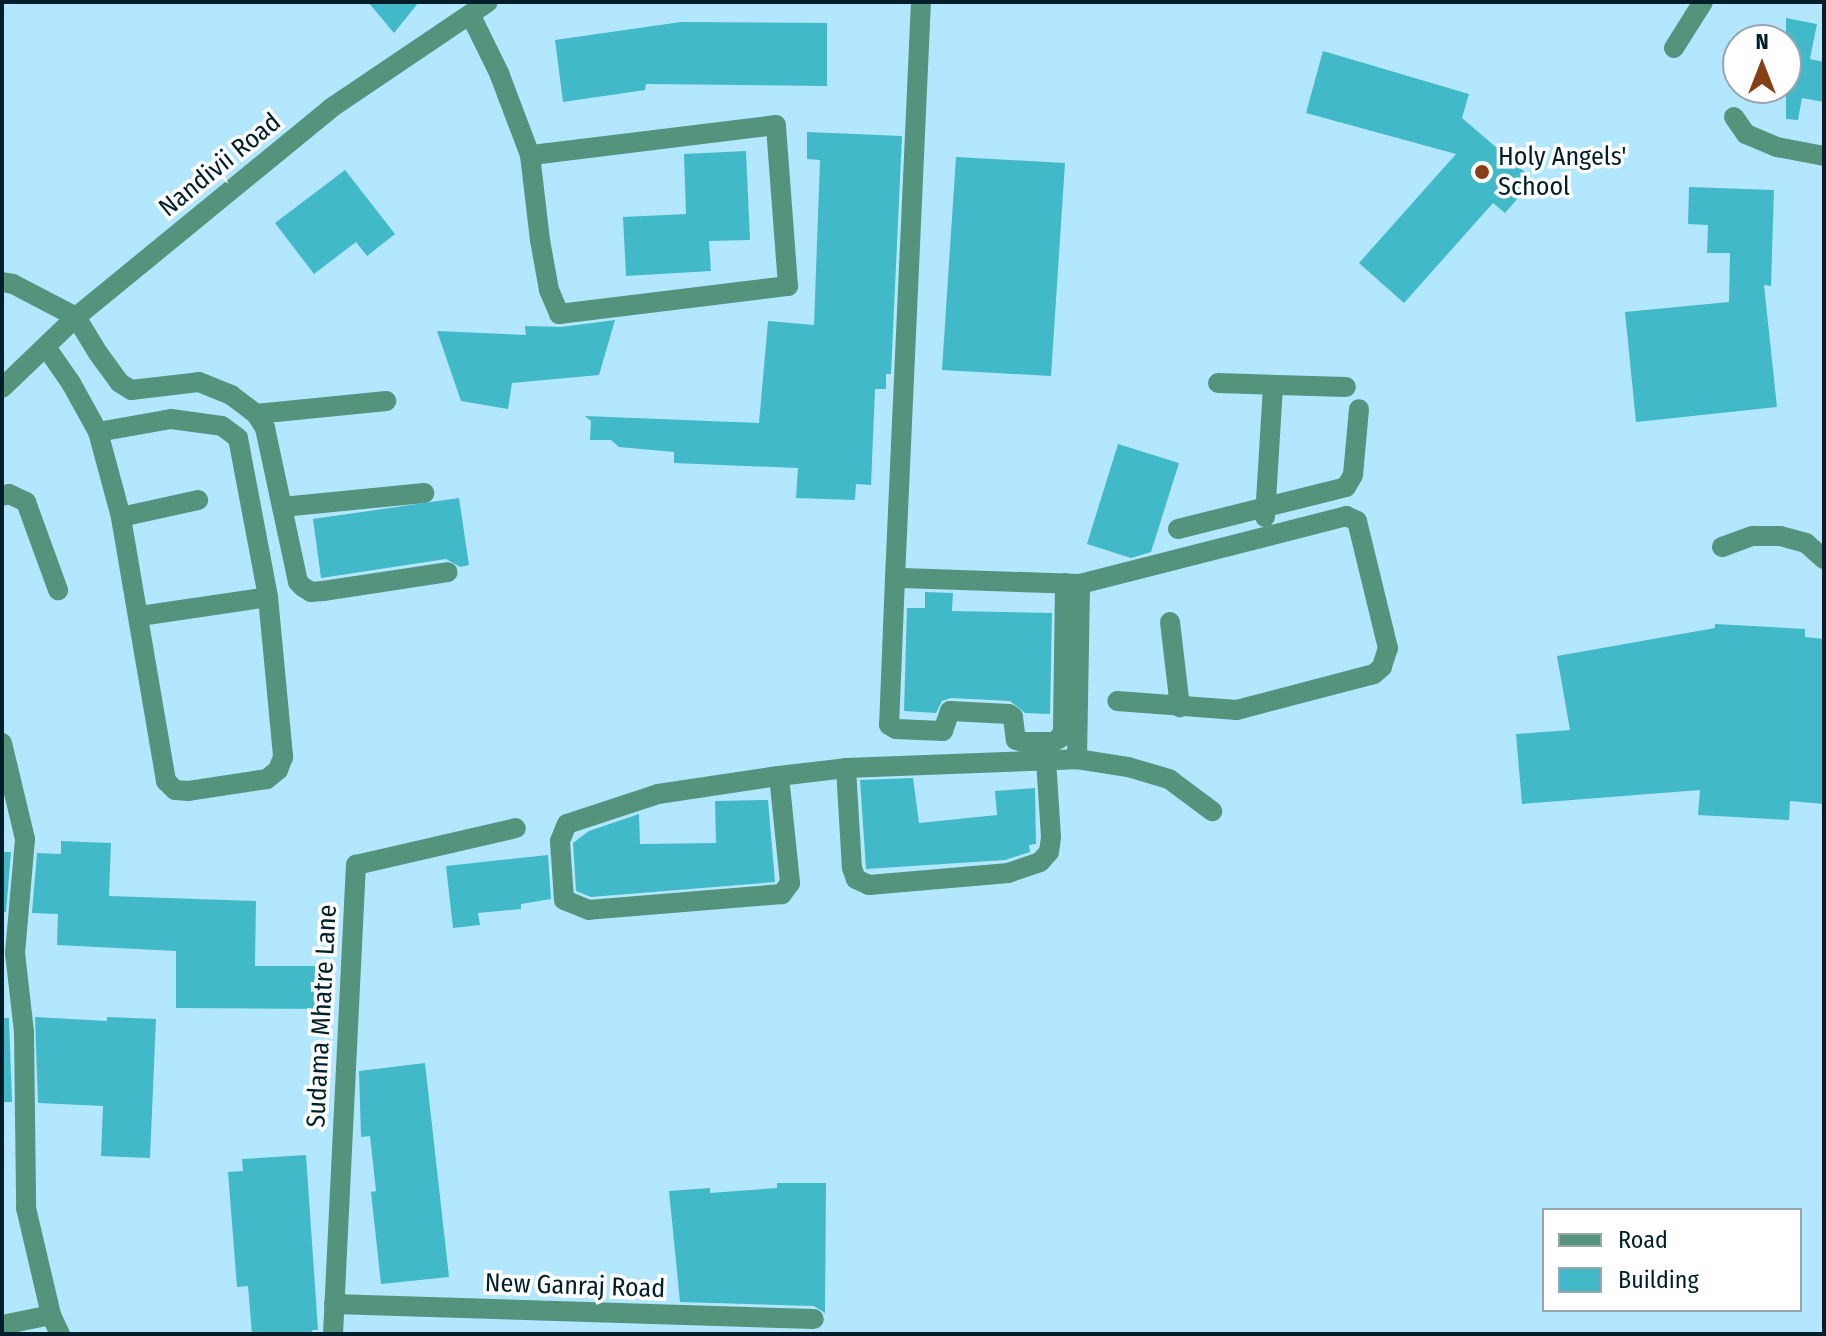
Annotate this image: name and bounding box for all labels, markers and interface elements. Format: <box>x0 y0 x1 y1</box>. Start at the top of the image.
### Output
north arrow <box>1722 24 1802 104</box>
text: N <box>1755 28 1769 55</box>
street label: Nandivii Road <box>153 106 287 224</box>
place label: Holy Angels' School <box>1498 141 1627 202</box>
marker: Holy Angels' School <box>1473 163 1491 181</box>
street label: Sudama Mhatre Lane <box>301 904 343 1128</box>
legend <box>1542 1208 1802 1312</box>
text: Road <box>1618 1226 1668 1254</box>
text: Building <box>1618 1266 1699 1294</box>
street label: New Ganraj Road <box>484 1267 666 1305</box>

